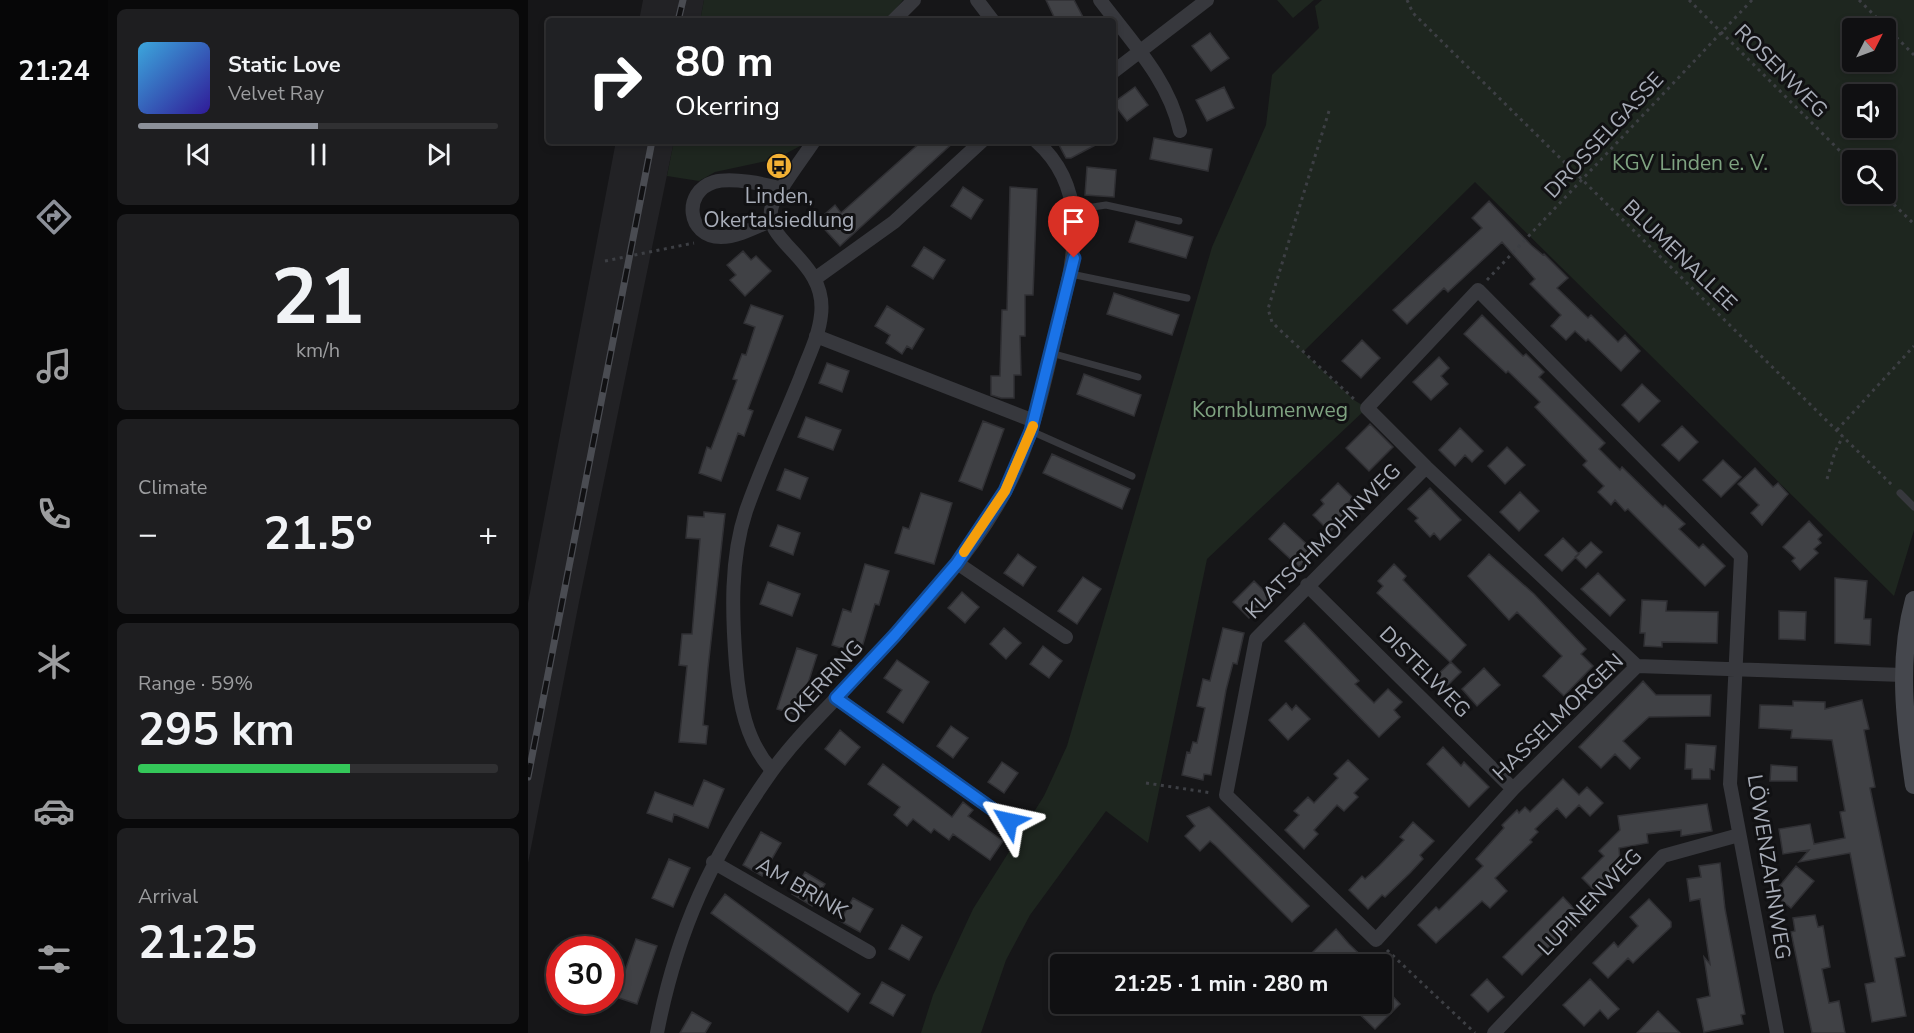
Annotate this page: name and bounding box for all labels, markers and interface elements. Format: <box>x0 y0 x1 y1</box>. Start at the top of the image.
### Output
street label: ROSENWEG <box>1728 18 1834 124</box>
north arrow <box>1842 18 1896 72</box>
map controls <box>1842 18 1896 204</box>
text: 80 m <box>675 34 774 91</box>
icon: right <box>576 42 654 120</box>
text: Static Love <box>228 50 341 80</box>
text: 21:24 <box>18 53 90 90</box>
street label: DROSSELGASSE <box>1538 66 1670 204</box>
text: Velvet Ray <box>228 80 324 107</box>
button: sound <box>1842 84 1896 138</box>
text: Okerring <box>675 88 780 125</box>
icon: previous <box>182 138 215 171</box>
icon: pause <box>302 138 335 171</box>
icon: next <box>422 138 455 171</box>
park label: KGV Linden e. V. <box>1612 149 1768 177</box>
button: search <box>1842 150 1896 204</box>
bus stop icon: Linden, Okertalsiedlung <box>764 151 794 181</box>
place label: Linden, Okertalsiedlung <box>704 182 854 234</box>
street label: BLUMENALLEE <box>1617 193 1743 317</box>
icon: directions <box>33 196 75 238</box>
pin <box>1048 196 1099 258</box>
icon: arrive <box>1057 205 1090 238</box>
text: 21 <box>271 244 365 351</box>
text: km/h <box>296 337 340 364</box>
icon: music <box>33 345 75 387</box>
park label: Kornblumenweg <box>1192 396 1348 424</box>
street label: KLATSCHMOHNWEG <box>1239 457 1407 625</box>
text: Climate <box>138 474 207 501</box>
icon: phone <box>33 493 75 535</box>
text: 21.5° <box>263 504 373 565</box>
text: − <box>138 512 158 557</box>
text: + <box>478 512 498 557</box>
street label: DISTELWEG <box>1373 620 1477 724</box>
street label: OKERRING <box>777 634 869 730</box>
icon: climate <box>33 641 75 683</box>
street label: HASSELMORGEN <box>1487 647 1629 787</box>
text: Range · 59% <box>138 670 253 697</box>
text: 295 km <box>138 700 295 761</box>
street label: LÖWENZAHNWEG <box>1741 773 1797 961</box>
position arrow <box>977 789 1041 853</box>
icon: car <box>33 790 75 832</box>
street label: LUPINENWEG <box>1532 842 1648 962</box>
street label: AM BRINK <box>751 851 853 926</box>
text: Arrival <box>138 883 198 910</box>
text: 21:25 <box>138 913 257 974</box>
speed limit sign: 30 <box>546 936 624 1014</box>
icon: filters <box>33 938 75 980</box>
text: 21:25 · 1 min · 280 m <box>1114 969 1328 999</box>

